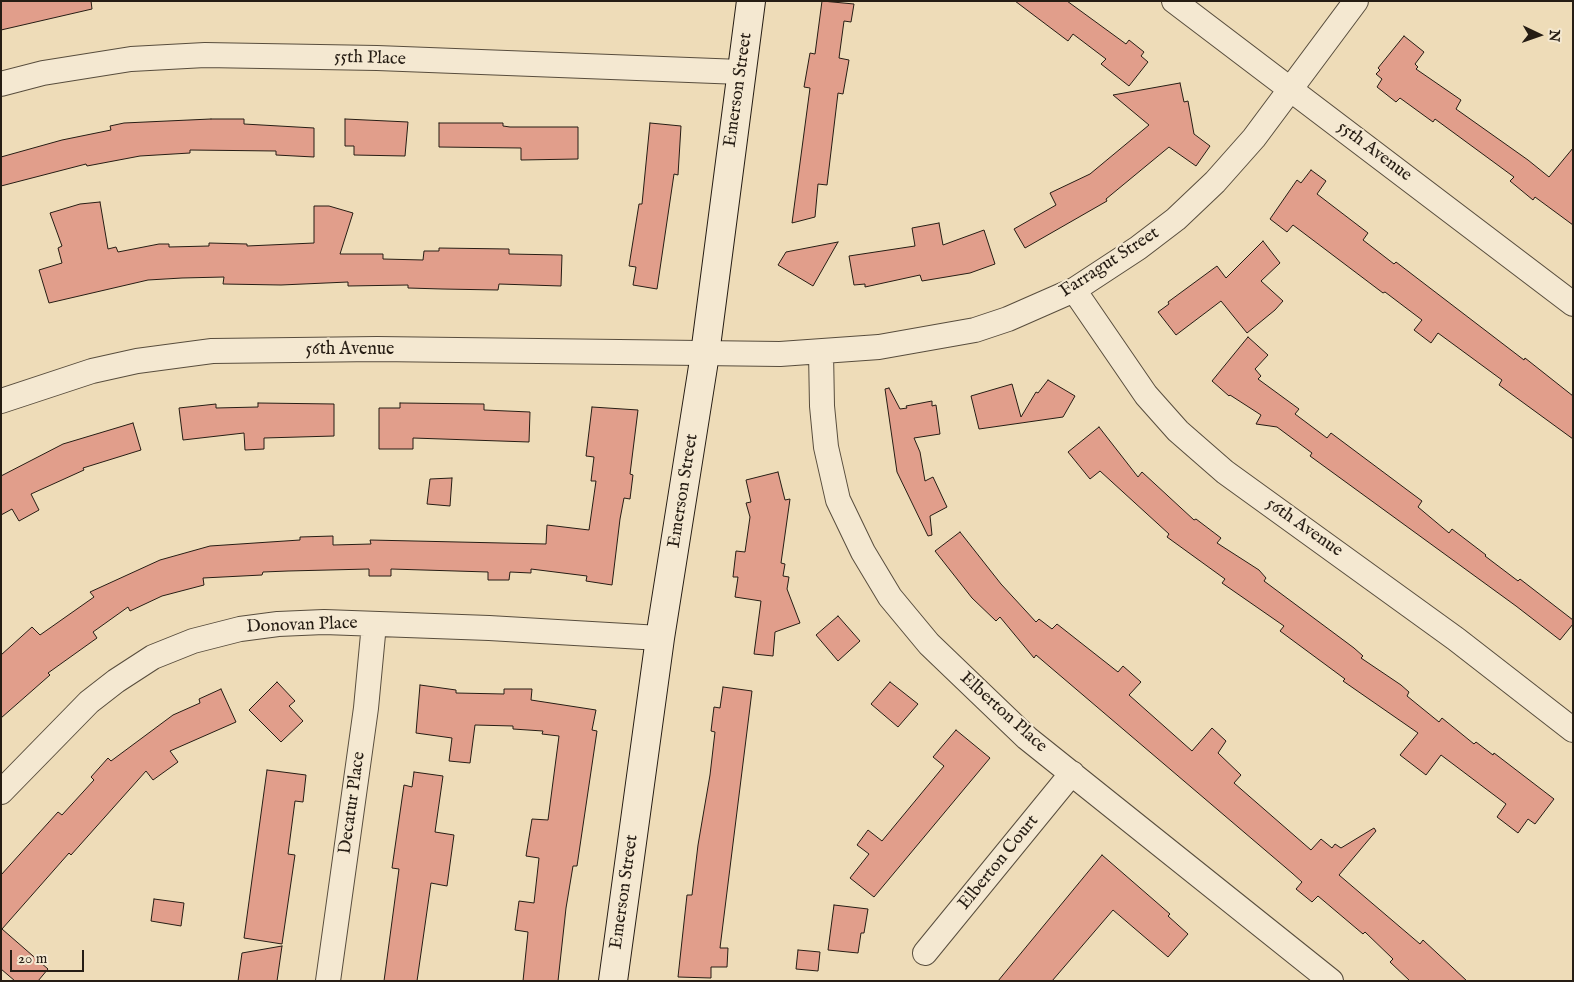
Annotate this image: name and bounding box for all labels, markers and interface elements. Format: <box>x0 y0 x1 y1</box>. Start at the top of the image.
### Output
north arrow <box>1514 10 1564 60</box>
text: N <box>1545 29 1563 42</box>
street label: Emerson Street <box>720 31 758 149</box>
street label: 55th Place <box>334 47 406 71</box>
street label: 55th Avenue <box>1332 117 1416 187</box>
street label: Farragut Street <box>1056 223 1164 303</box>
street label: 56th Avenue <box>306 339 394 361</box>
street label: Emerson Street <box>664 432 704 550</box>
street label: 56th Avenue <box>1261 494 1347 562</box>
street label: Donovan Place <box>246 613 358 639</box>
street label: Elberton Place <box>955 668 1051 758</box>
street label: Decatur Place <box>335 750 371 856</box>
street label: Elberton Court <box>954 811 1044 915</box>
street label: Emerson Street <box>606 833 644 951</box>
scale bar <box>12 940 86 972</box>
text: 20 m <box>18 949 47 968</box>

